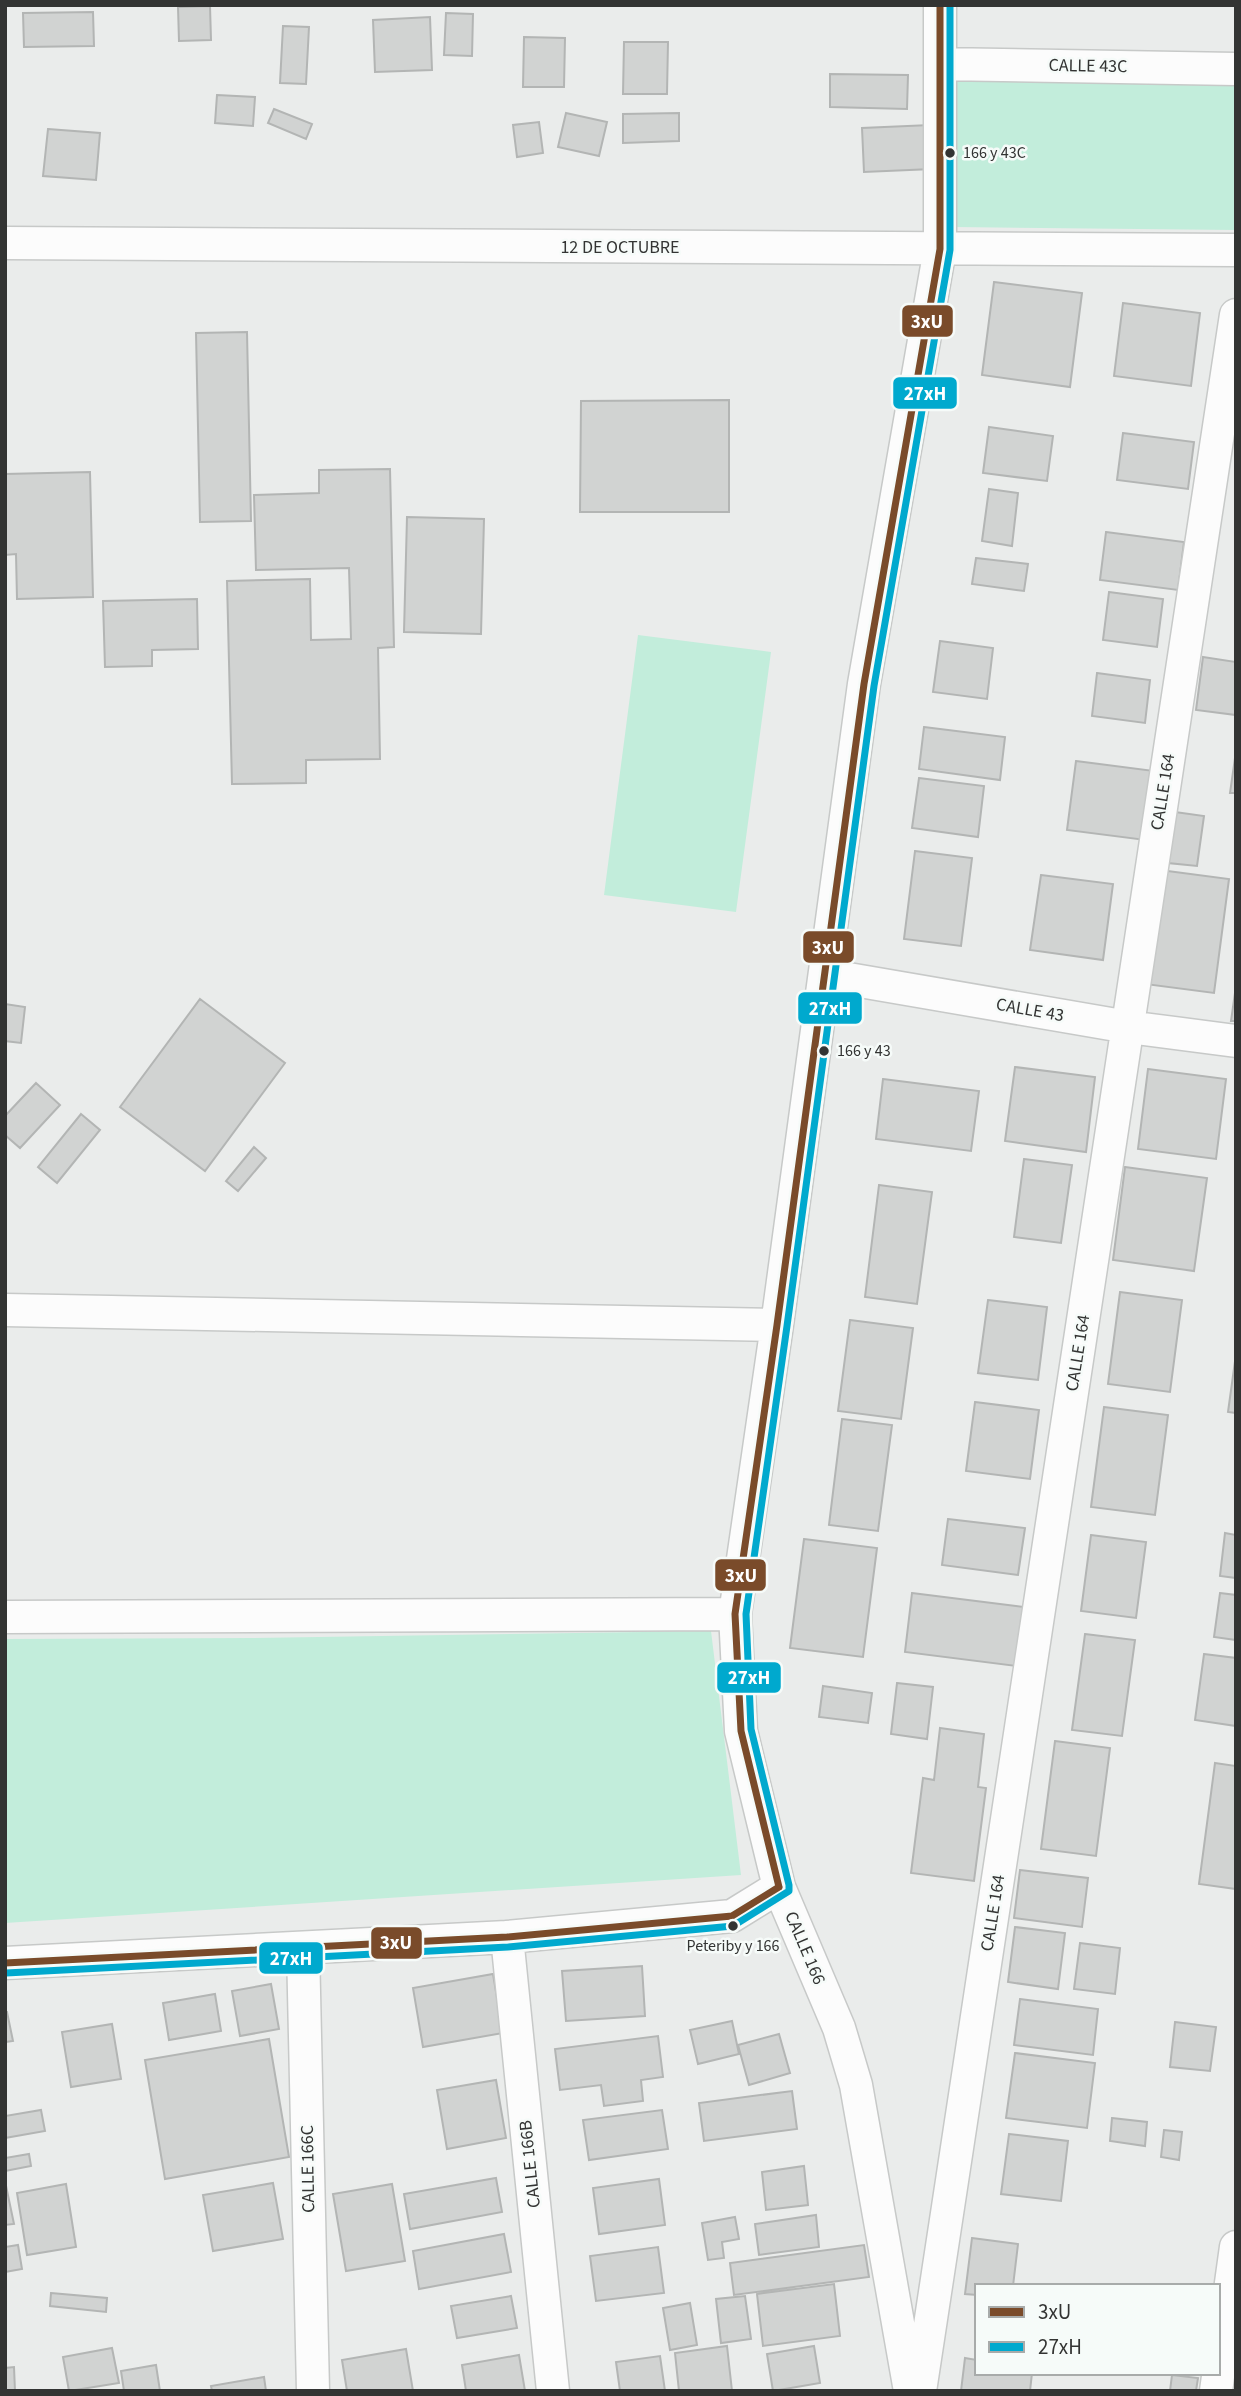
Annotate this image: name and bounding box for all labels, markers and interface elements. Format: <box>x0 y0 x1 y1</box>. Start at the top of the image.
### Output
street label: CALLE 43C <box>1048 53 1128 79</box>
place label: 166 y 43C <box>963 142 1026 164</box>
marker: 166 y 43C <box>943 146 957 160</box>
street label: 12 DE OCTUBRE <box>560 235 680 260</box>
line badge: 3xU <box>901 304 954 338</box>
text: 3xU <box>911 309 943 336</box>
line badge: 27xH <box>892 376 958 410</box>
text: 27xH <box>904 381 946 408</box>
street label: CALLE 164 <box>1145 752 1181 832</box>
line badge: 3xU <box>802 930 855 964</box>
text: 3xU <box>812 935 844 962</box>
line badge: 27xH <box>797 991 863 1025</box>
street label: CALLE 43 <box>994 992 1066 1028</box>
text: 27xH <box>809 996 851 1023</box>
place label: 166 y 43 <box>837 1040 891 1062</box>
marker: 166 y 43 <box>817 1044 831 1058</box>
street label: CALLE 164 <box>1060 1313 1096 1393</box>
line badge: 3xU <box>714 1558 767 1592</box>
text: 3xU <box>725 1563 757 1590</box>
line badge: 27xH <box>716 1661 782 1694</box>
text: 27xH <box>728 1665 770 1692</box>
street label: CALLE 164 <box>975 1873 1011 1953</box>
street label: CALLE 166 <box>778 1907 832 1989</box>
marker: Peteriby y 166 <box>726 1919 740 1933</box>
line badge: 3xU <box>370 1926 423 1960</box>
text: 3xU <box>380 1930 412 1957</box>
place label: Peteriby y 166 <box>686 1935 780 1957</box>
line badge: 27xH <box>258 1941 324 1975</box>
text: 27xH <box>270 1946 312 1973</box>
street label: CALLE 166B <box>513 2119 547 2209</box>
street label: CALLE 166C <box>295 2125 321 2213</box>
legend <box>975 2284 1220 2375</box>
text: 3xU <box>1038 2297 1071 2327</box>
text: 27xH <box>1038 2332 1082 2362</box>

